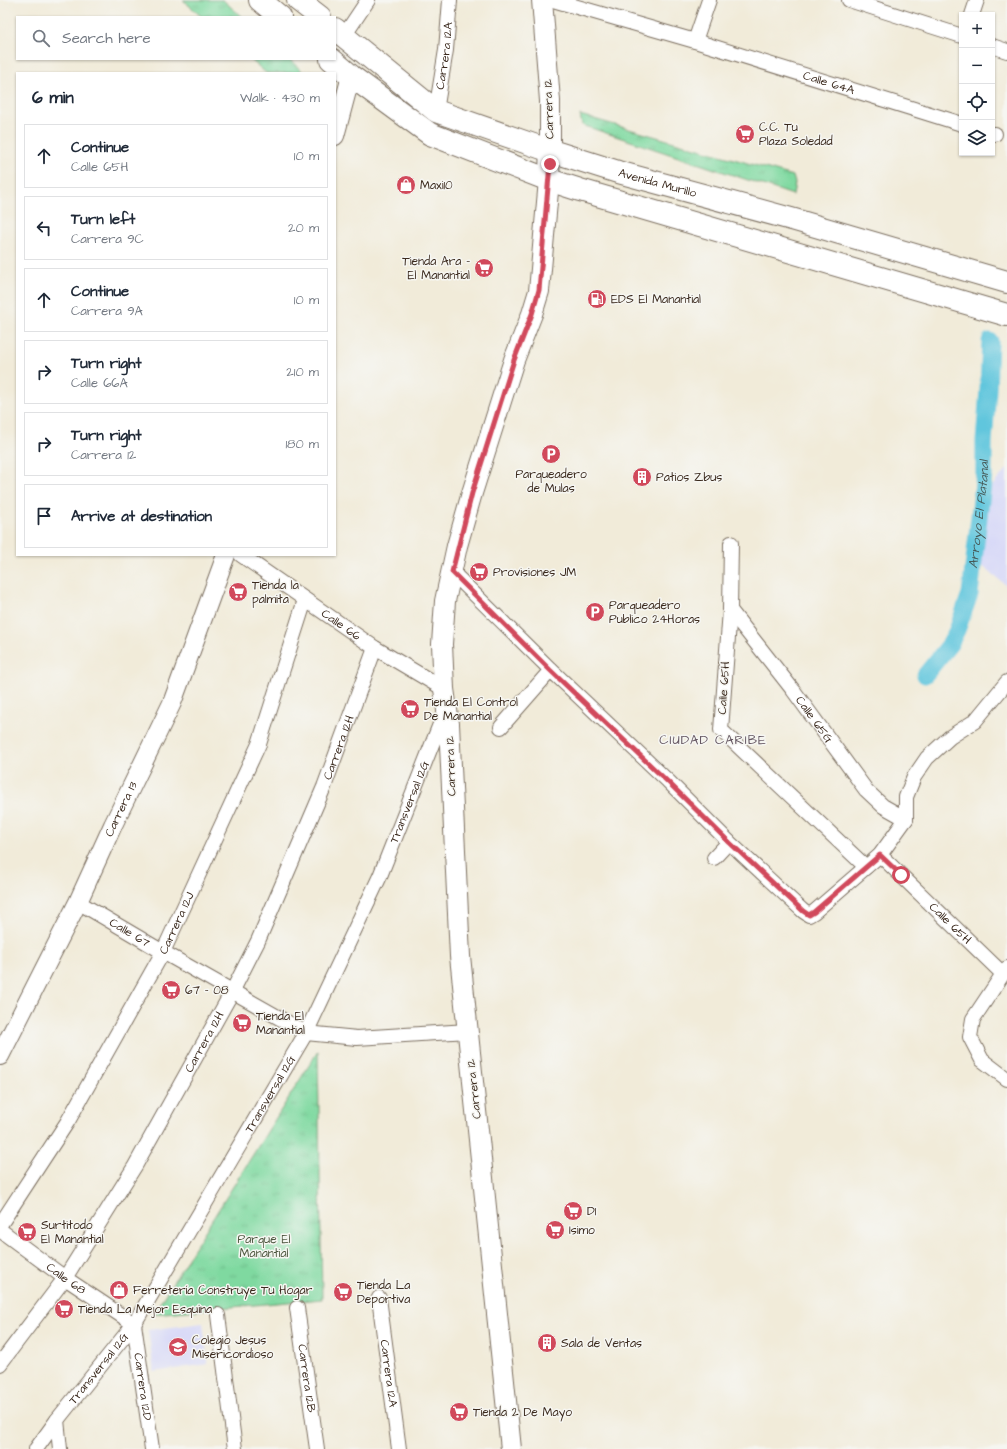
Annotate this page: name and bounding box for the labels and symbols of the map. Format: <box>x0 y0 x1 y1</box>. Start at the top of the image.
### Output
street label: Carrera 12A <box>431 21 457 91</box>
street label: Calle 64A <box>801 67 857 99</box>
street label: Carrera 12 <box>539 78 559 139</box>
place label: C.C. Tu Plaza Soledad <box>759 119 833 150</box>
supermarket icon: C.C. Tu Plaza Soledad <box>734 123 756 145</box>
route end <box>541 155 559 173</box>
street label: Avenida Murillo <box>617 164 699 201</box>
shop icon: Maxi10 <box>395 174 417 196</box>
place label: Maxi10 <box>420 177 453 194</box>
place label: Tienda Ara - El Manantial <box>402 253 470 284</box>
supermarket icon: Tienda Ara - El Manantial <box>473 257 495 279</box>
fuel station icon: EDS El Manantial <box>586 288 608 310</box>
place label: EDS El Manantial <box>611 291 701 308</box>
parking icon: Parqueadero de Mulas <box>540 443 562 465</box>
water label: Arroyo El Platanal <box>964 458 993 569</box>
place label: Parqueadero de Mulas <box>515 466 587 497</box>
building icon: Patios Zbus <box>631 466 653 488</box>
place label: Patios Zbus <box>656 469 722 486</box>
supermarket icon: Provisiones JM <box>468 561 490 583</box>
place label: Provisiones JM <box>493 564 576 581</box>
place label: Tienda la palmita <box>252 577 299 608</box>
supermarket icon: Tienda la palmita <box>227 581 249 603</box>
place label: Parqueadero Publico 24Horas <box>609 597 700 628</box>
parking icon: Parqueadero Publico 24Horas <box>584 601 606 623</box>
street label: Calle 66 <box>318 605 365 645</box>
street label: Calle 65H <box>714 661 734 715</box>
street label: Calle 65G <box>792 692 838 747</box>
place label: Tienda El Control De Manantial <box>424 694 518 725</box>
supermarket icon: Tienda El Control De Manantial <box>399 698 421 720</box>
street label: Carrera 12H <box>319 713 358 782</box>
district label: CIUDAD CARIBE <box>659 731 767 749</box>
street label: Carrera 12 <box>441 735 461 796</box>
street label: Transversal 12G <box>385 758 433 846</box>
street label: Carrera 13 <box>100 778 141 839</box>
route start <box>892 866 910 884</box>
street label: Carrera 12J <box>155 889 198 957</box>
street label: Calle 65H <box>925 899 975 948</box>
street label: Calle 67 <box>106 914 154 951</box>
supermarket icon: 67 - 08 <box>160 979 182 1001</box>
place label: 67 - 08 <box>185 982 229 999</box>
street label: Carrera 12H <box>180 1008 228 1076</box>
place label: Tienda El Manantial <box>256 1008 305 1039</box>
supermarket icon: Tienda El Manantial <box>231 1012 253 1034</box>
street label: Transversal 12G <box>240 1052 300 1136</box>
street label: Carrera 12 <box>462 1058 486 1120</box>
supermarket icon: D1 <box>562 1200 584 1222</box>
place label: D1 <box>587 1203 597 1220</box>
place label: Surtitodo El Manantial <box>41 1217 104 1248</box>
supermarket icon: Isimo <box>544 1219 566 1241</box>
supermarket icon: Surtitodo El Manantial <box>16 1221 38 1243</box>
place label: Isimo <box>569 1222 595 1239</box>
park label: Parque El Manantial <box>238 1231 291 1262</box>
street label: Calle 68 <box>43 1259 90 1298</box>
place label: Tienda La Deportiva <box>357 1277 410 1308</box>
shop icon: Ferretería Construye Tu Hogar <box>108 1279 130 1301</box>
supermarket icon: Tienda La Deportiva <box>332 1281 354 1303</box>
place label: Ferretería Construye Tu Hogar <box>133 1282 313 1300</box>
supermarket icon: Tienda La Mejor Esquina <box>53 1298 75 1320</box>
place label: Tienda La Mejor Esquina <box>78 1301 212 1318</box>
street label: Transversal 12G <box>65 1329 133 1408</box>
place label: Colegio Jesus Misericordioso <box>192 1332 273 1363</box>
building icon: Sala de Ventas <box>536 1332 558 1354</box>
place label: Sala de Ventas <box>561 1335 642 1352</box>
school or university icon: Colegio Jesus Misericordioso <box>167 1336 189 1358</box>
street label: Carrera 12A <box>376 1339 402 1408</box>
street label: Carrera 12B <box>294 1343 320 1414</box>
street label: Carrera 12D <box>130 1352 156 1422</box>
supermarket icon: Tienda 2 De Mayo <box>448 1401 470 1423</box>
place label: Tienda 2 De Mayo <box>473 1404 572 1422</box>

